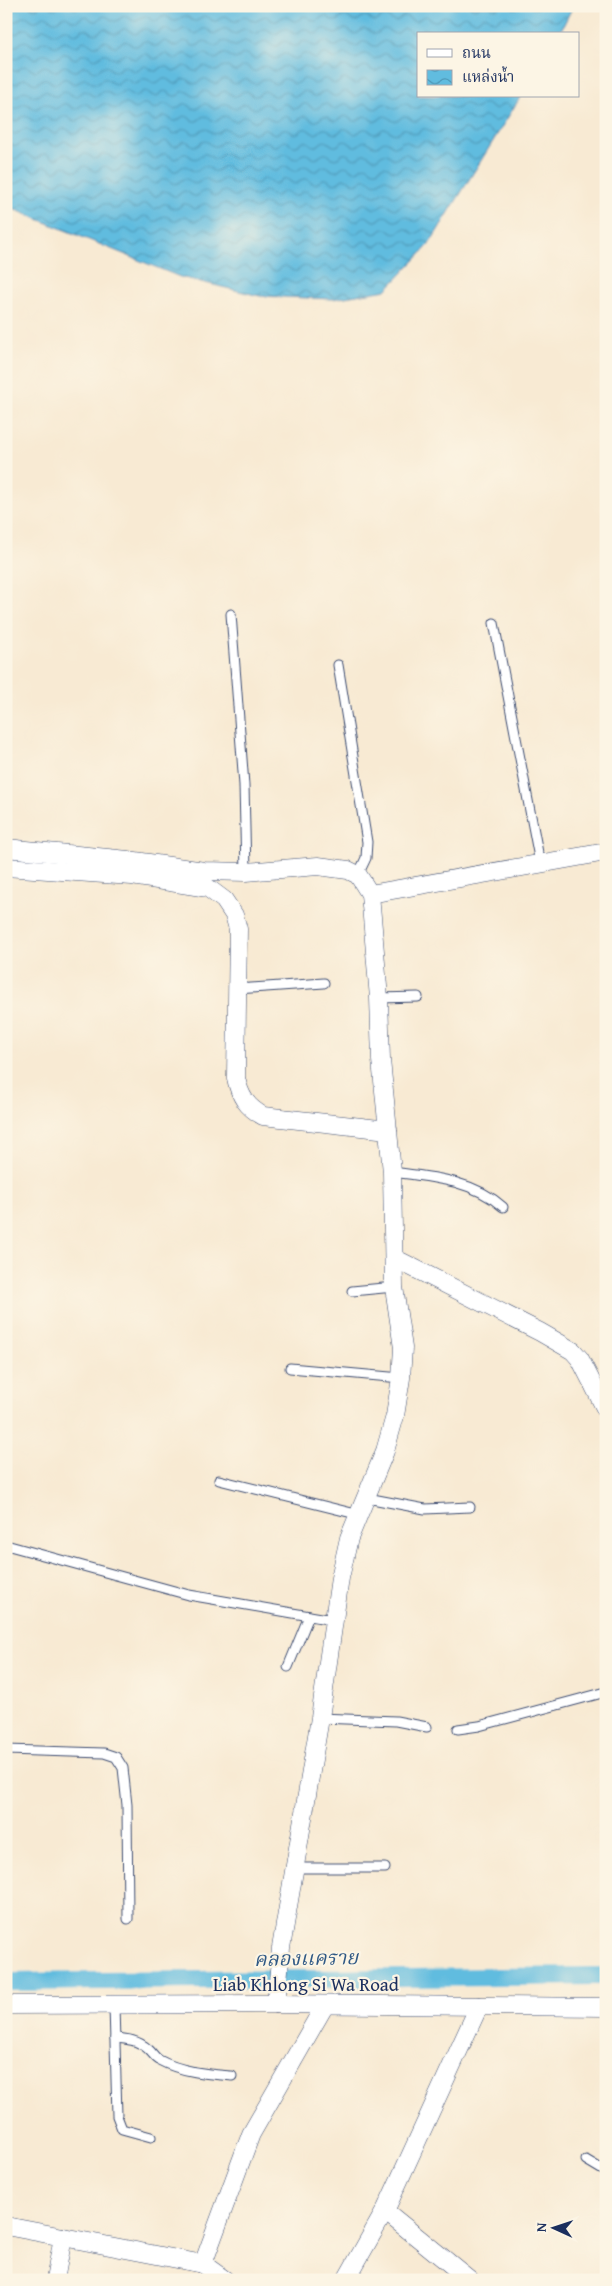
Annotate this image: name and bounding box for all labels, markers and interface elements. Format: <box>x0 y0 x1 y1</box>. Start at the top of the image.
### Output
legend <box>417 32 580 98</box>
text: ถนน <box>462 42 491 63</box>
text: แหล่งน้ำ <box>462 66 514 87</box>
water label: คลองเเคราย <box>254 1942 359 1973</box>
street label: Liab Khlong Si Wa Road <box>213 1970 400 1998</box>
north arrow <box>530 2204 580 2254</box>
text: N <box>531 2221 551 2233</box>

